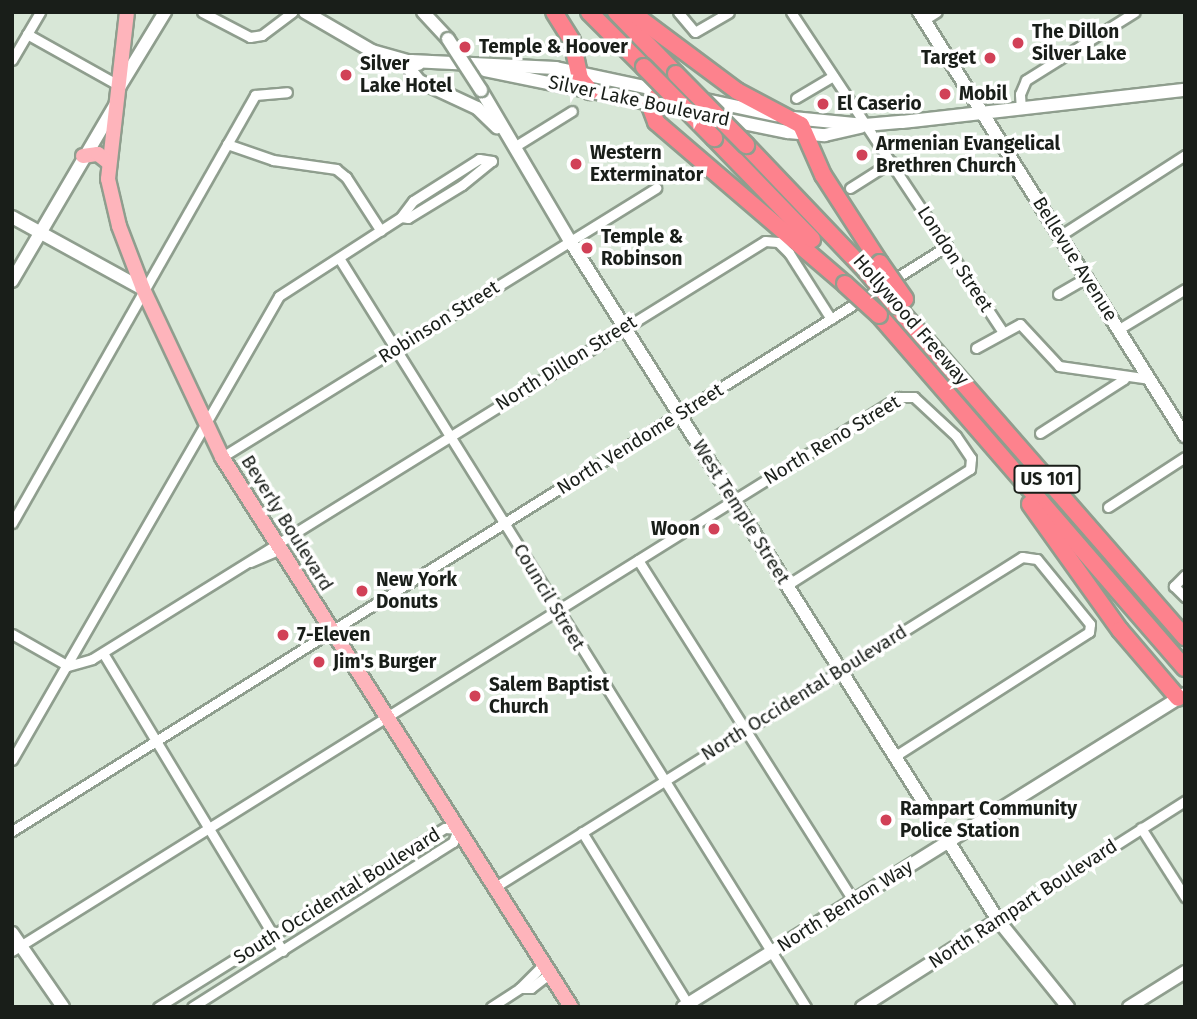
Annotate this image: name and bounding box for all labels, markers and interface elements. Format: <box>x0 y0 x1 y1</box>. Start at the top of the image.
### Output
place label: The Dillon Silver Lake <box>1032 21 1127 65</box>
marker: The Dillon Silver Lake <box>1010 35 1026 51</box>
place label: Temple & Hoover <box>479 36 628 58</box>
marker: Temple & Hoover <box>457 39 473 55</box>
place label: Target <box>921 47 976 69</box>
marker: Target <box>982 50 998 66</box>
place label: Silver Lake Hotel <box>360 53 452 97</box>
marker: Silver Lake Hotel <box>338 67 354 83</box>
street label: Silver Lake Boulevard <box>546 71 732 131</box>
place label: Mobil <box>959 83 1007 105</box>
marker: Mobil <box>937 86 953 102</box>
place label: El Caserio <box>837 93 922 115</box>
marker: El Caserio <box>815 96 831 112</box>
place label: Armenian Evangelical Brethren Church <box>876 133 1060 177</box>
place label: Western Exterminator <box>590 142 703 186</box>
marker: Armenian Evangelical Brethren Church <box>854 147 870 163</box>
marker: Western Exterminator <box>568 156 584 172</box>
street label: Bellevue Avenue <box>1028 193 1122 325</box>
street label: London Street <box>912 202 998 316</box>
place label: Temple & Robinson <box>601 226 683 270</box>
marker: Temple & Robinson <box>579 240 595 256</box>
street label: Hollywood Freeway <box>848 250 974 390</box>
street label: Robinson Street <box>375 276 503 368</box>
street label: North Dillon Street <box>491 310 641 416</box>
street label: North Vendome Street <box>553 379 727 499</box>
street label: North Reno Street <box>760 390 904 490</box>
street label: West Temple Street <box>687 436 795 588</box>
street label: Beverly Boulevard <box>236 451 338 595</box>
road number: US 101 <box>1012 464 1082 494</box>
place label: Woon <box>651 518 700 540</box>
marker: Woon <box>706 521 722 537</box>
street label: Council Street <box>508 540 590 654</box>
place label: New York Donuts <box>376 569 457 613</box>
marker: New York Donuts <box>354 583 370 599</box>
street label: North Occidental Boulevard <box>697 620 911 766</box>
place label: 7-Eleven <box>297 624 370 646</box>
marker: 7-Eleven <box>275 627 291 643</box>
place label: Jim's Burger <box>333 651 436 673</box>
marker: Jim's Burger <box>311 654 327 670</box>
place label: Salem Baptist Church <box>489 674 609 718</box>
marker: Salem Baptist Church <box>467 688 483 704</box>
place label: Rampart Community Police Station <box>900 798 1077 842</box>
marker: Rampart Community Police Station <box>878 812 894 828</box>
street label: South Occidental Boulevard <box>230 823 444 969</box>
street label: North Rampart Boulevard <box>925 835 1121 973</box>
street label: North Benton Way <box>773 855 917 957</box>

